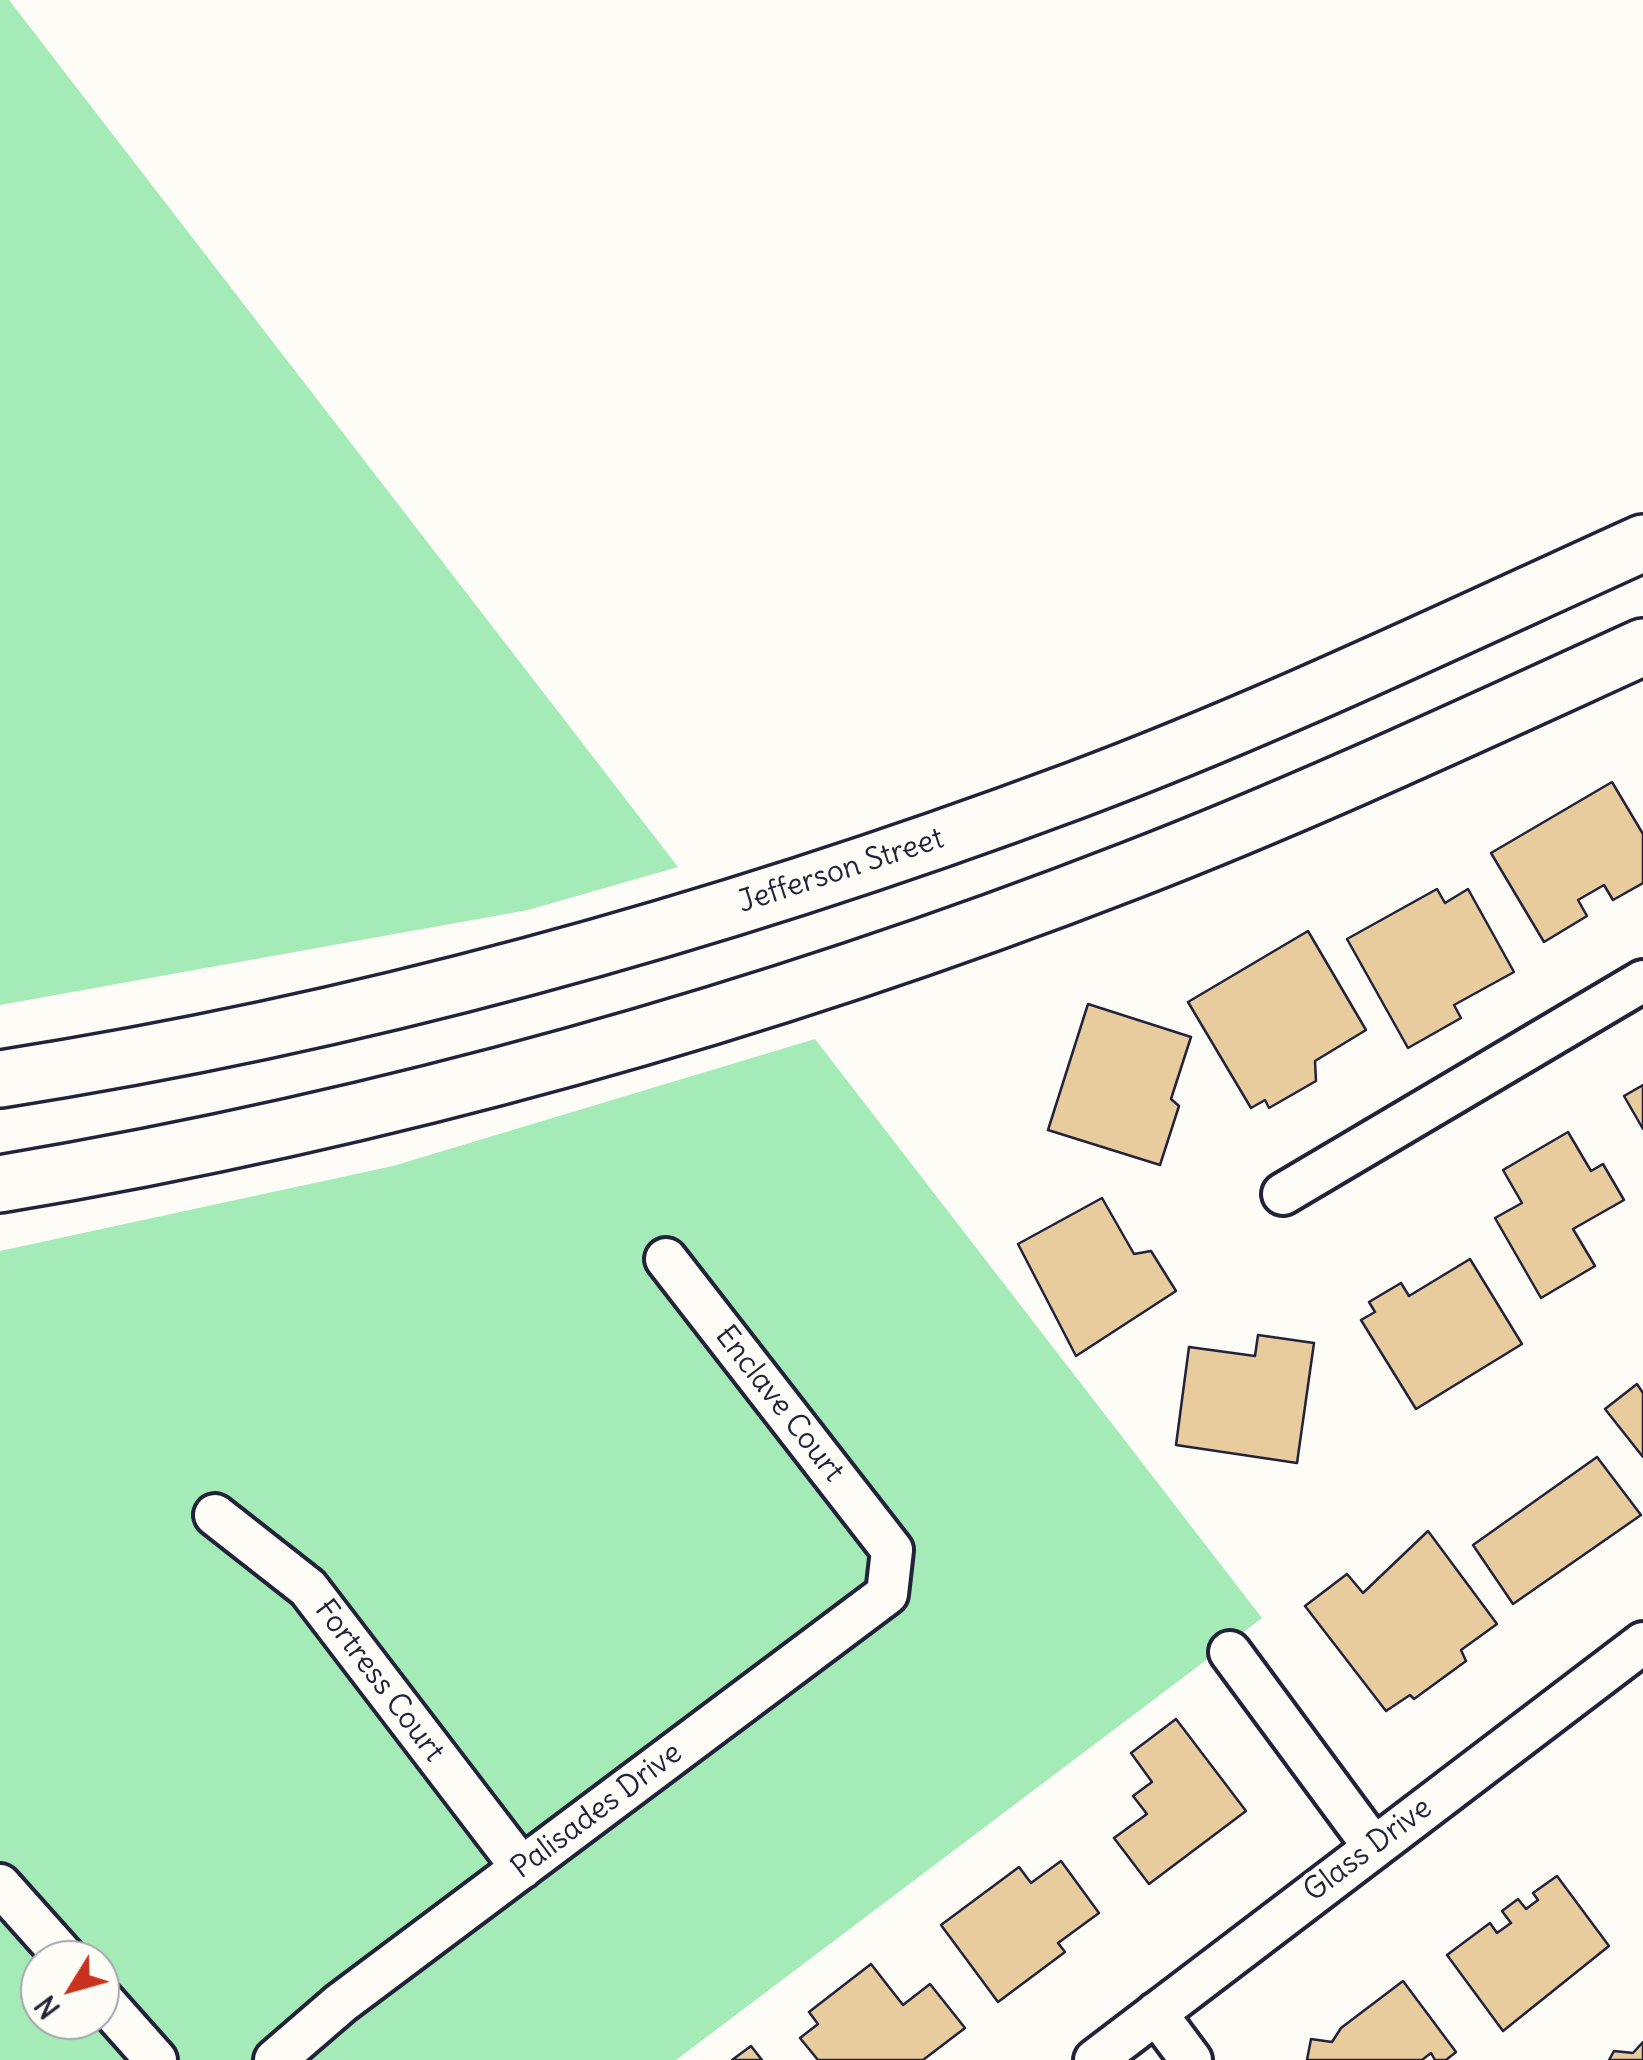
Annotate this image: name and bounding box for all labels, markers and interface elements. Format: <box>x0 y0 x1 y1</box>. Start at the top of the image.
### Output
street label: Jefferson Street <box>734 821 948 921</box>
street label: Enclave Court <box>707 1319 851 1489</box>
street label: Fortress Court <box>307 1593 451 1769</box>
street label: Palisades Drive <box>505 1735 689 1887</box>
street label: Glass Drive <box>1297 1790 1439 1910</box>
north arrow <box>20 1940 120 2040</box>
text: N <box>27 1988 68 2025</box>

